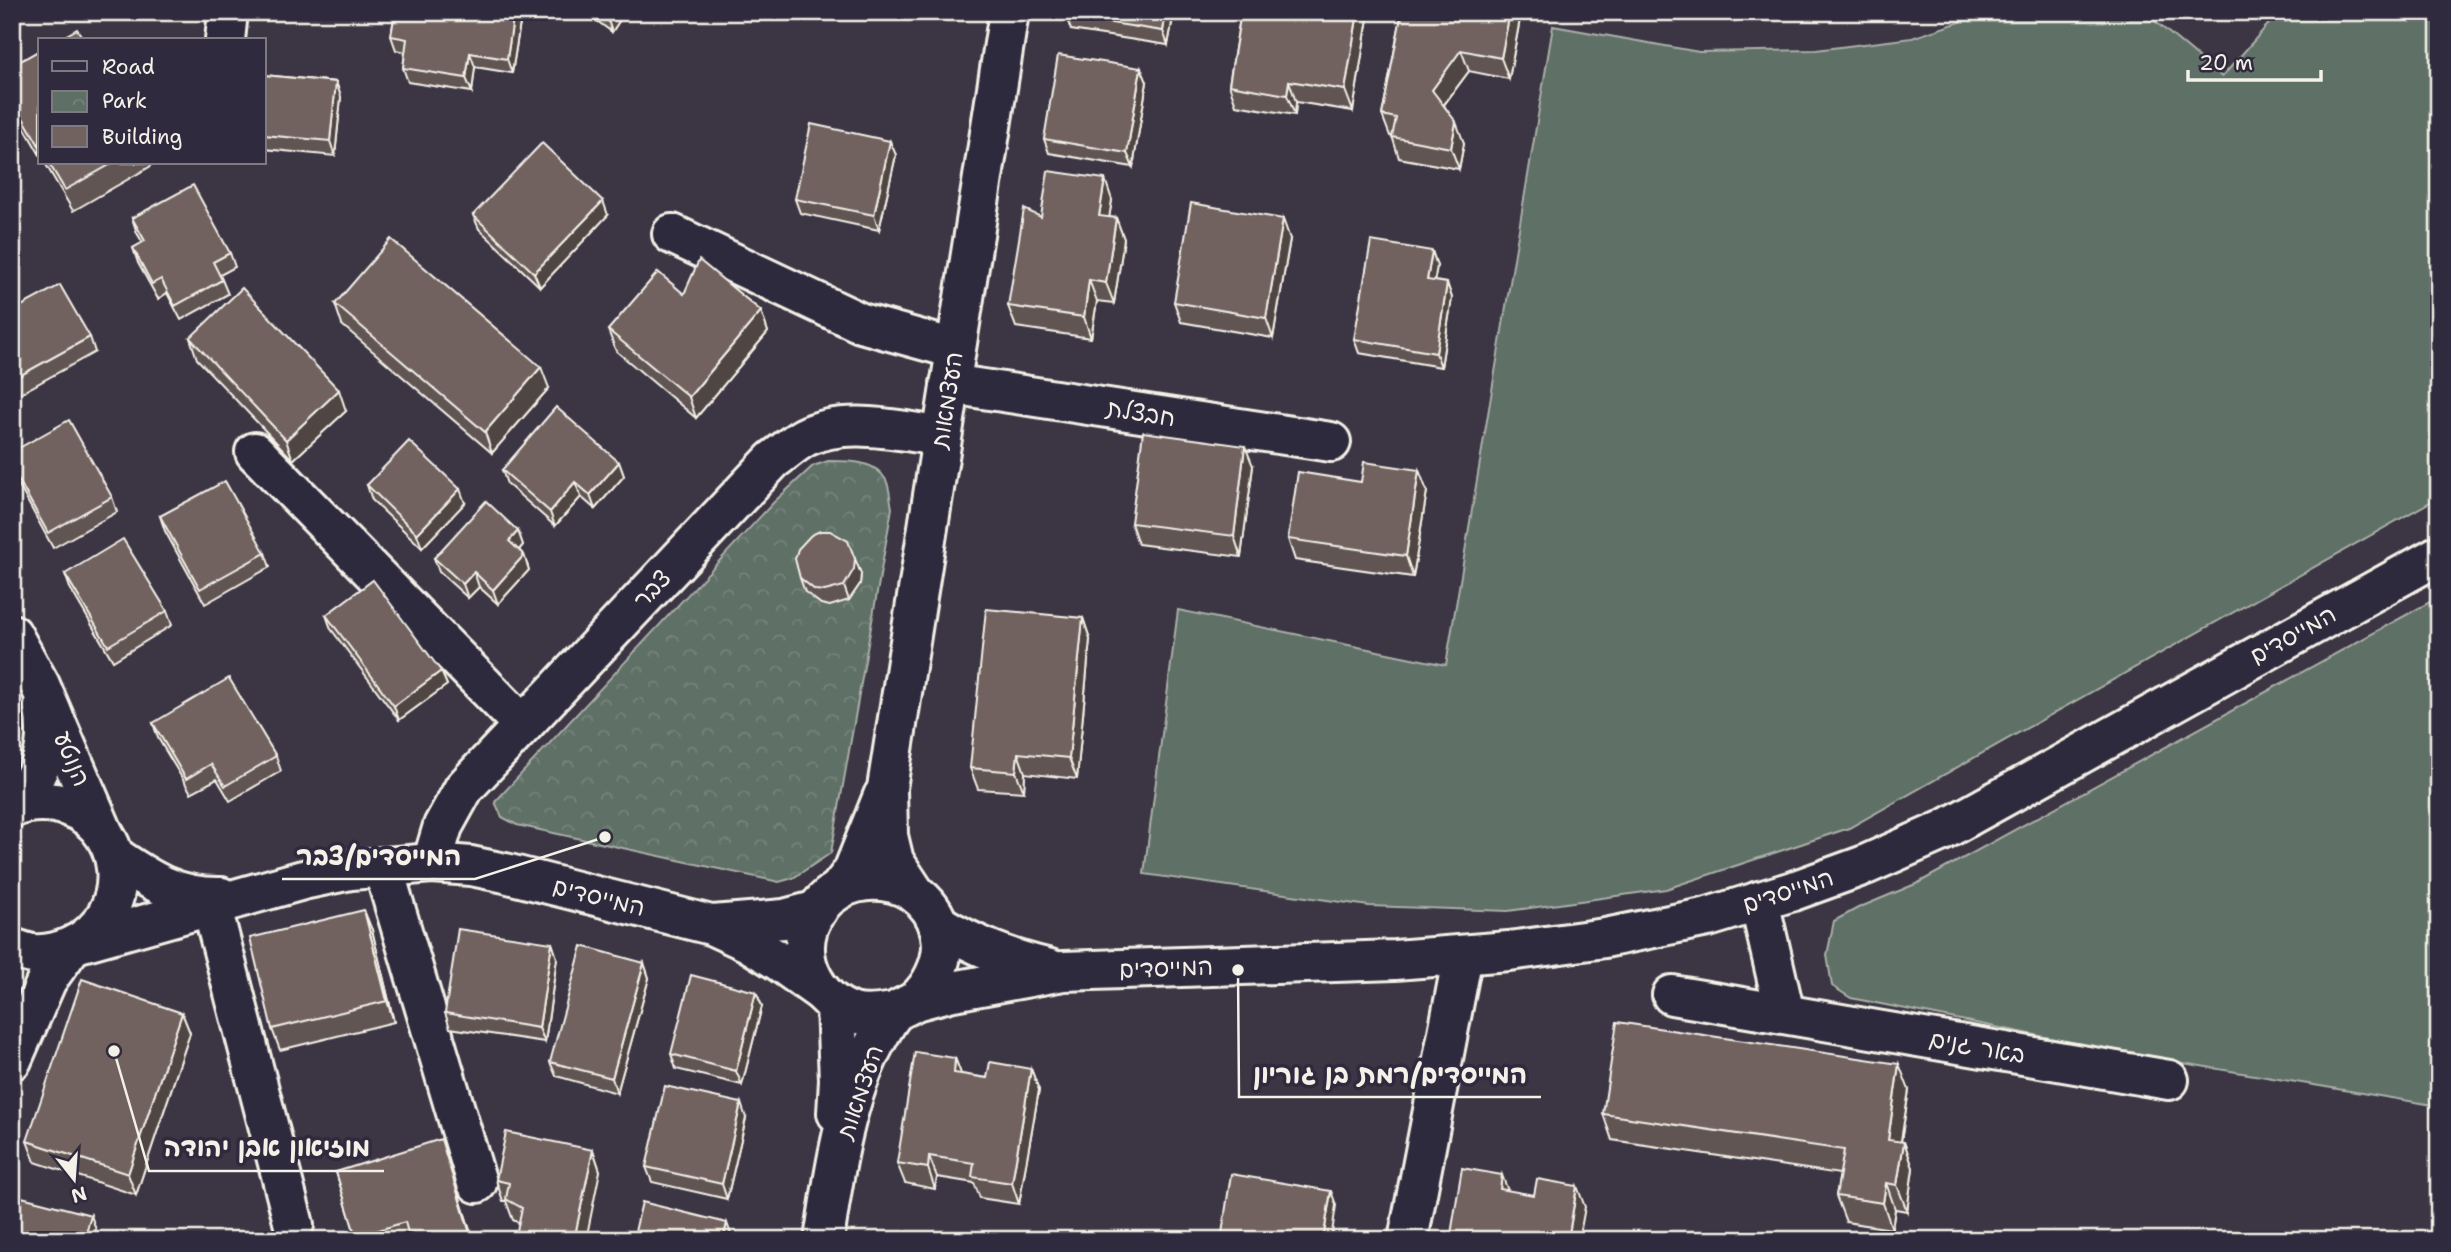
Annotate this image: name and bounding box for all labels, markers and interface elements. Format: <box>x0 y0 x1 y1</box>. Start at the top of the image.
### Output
legend <box>38 38 266 164</box>
scale bar <box>2188 38 2322 82</box>
text: 20 m <box>2199 49 2253 77</box>
text: Road <box>102 53 155 81</box>
text: Park <box>102 87 147 115</box>
text: Building <box>102 123 182 151</box>
street label: העצמאות <box>923 349 970 453</box>
street label: חבצלת <box>1102 391 1178 434</box>
street label: צבר <box>626 563 678 615</box>
street label: המייסדים <box>2244 598 2342 672</box>
street label: הנוטע <box>46 727 98 791</box>
callout: המייסדים/צבר <box>282 832 475 879</box>
text: המייסדים/צבר <box>297 838 461 873</box>
street label: המייסדים <box>1738 861 1838 921</box>
street label: המייסדים <box>549 870 649 924</box>
street label: המייסדים <box>1118 950 1214 986</box>
street label: באר גנים <box>1926 1023 2028 1071</box>
street label: העצמאות <box>828 1041 891 1145</box>
callout: המייסדים/רמת בן גוריון <box>1239 1050 1541 1097</box>
text: המייסדים/רמת בן גוריון <box>1253 1056 1527 1091</box>
callout: מוזיאון אבן יהודה <box>149 1124 384 1171</box>
text: מוזיאון אבן יהודה <box>164 1129 370 1164</box>
north arrow <box>38 1144 108 1214</box>
text: N <box>68 1181 90 1209</box>

